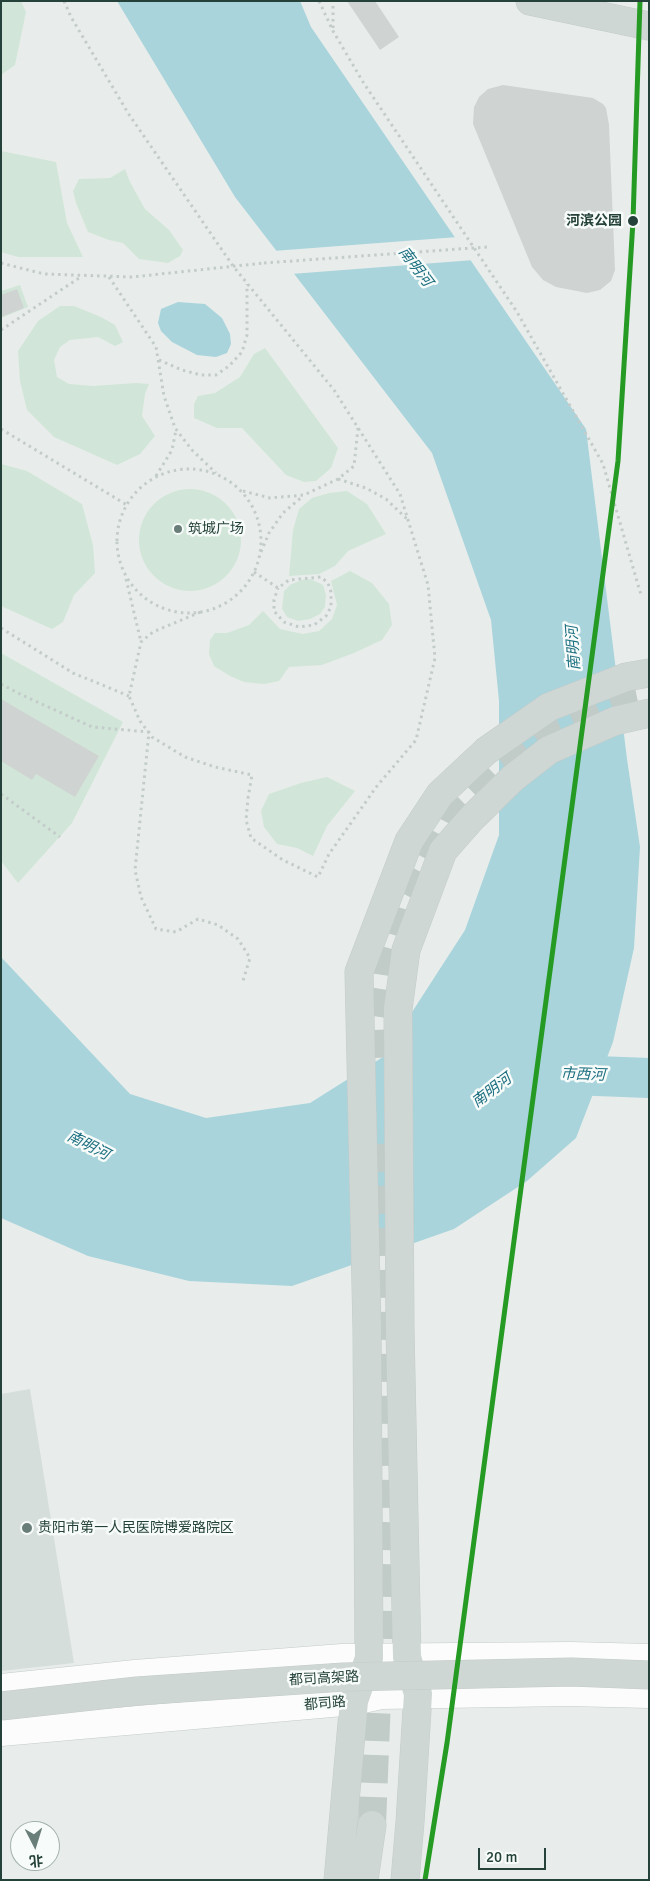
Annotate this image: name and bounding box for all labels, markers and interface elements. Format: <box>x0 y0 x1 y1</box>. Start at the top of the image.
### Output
place label: 河滨公园 <box>566 213 622 229</box>
marker: 河滨公园 <box>626 214 640 228</box>
water label: 南明河 <box>394 244 436 290</box>
place label: 筑城广场 <box>188 521 244 537</box>
marker: 筑城广场 <box>172 523 184 535</box>
water label: 南明河 <box>563 625 585 671</box>
water label: 市西河 <box>560 1065 606 1085</box>
water label: 南明河 <box>469 1070 515 1112</box>
water label: 南明河 <box>64 1128 112 1164</box>
place label: 贵阳市第一人民医院博爱路院区 <box>38 1520 234 1536</box>
marker: 贵阳市第一人民医院博爱路院区 <box>20 1521 34 1535</box>
street label: 都司高架路 <box>289 1669 359 1689</box>
street label: 都司路 <box>303 1694 347 1714</box>
north arrow <box>10 1821 60 1871</box>
scale bar <box>480 1838 548 1870</box>
text: 20 m <box>486 1848 517 1866</box>
text: 北 <box>29 1851 44 1870</box>

